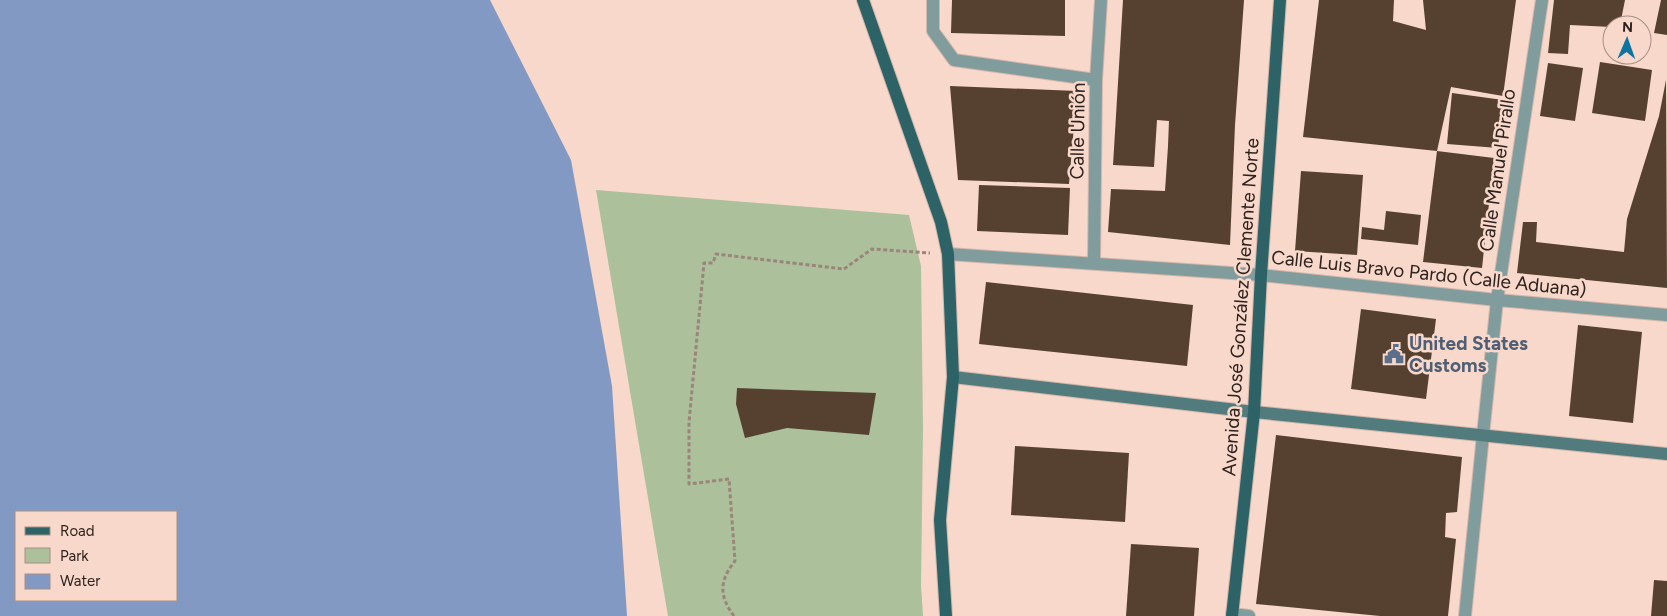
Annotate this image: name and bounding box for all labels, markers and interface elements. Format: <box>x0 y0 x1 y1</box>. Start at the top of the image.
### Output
north arrow <box>1602 15 1652 65</box>
text: N <box>1622 19 1633 36</box>
street label: Calle Unión <box>1065 82 1090 180</box>
street label: Calle Manuel Pirallo <box>1475 87 1520 253</box>
street label: Avenida José González Clemente Norte <box>1217 137 1264 477</box>
street label: Calle Luis Bravo Pardo (Calle Aduana) <box>1270 246 1588 301</box>
place label: United States Customs <box>1409 332 1528 377</box>
public building icon: United States Customs <box>1383 343 1405 365</box>
legend <box>15 511 178 601</box>
text: Road <box>60 522 95 540</box>
text: Park <box>60 547 89 565</box>
text: Water <box>60 572 100 590</box>

